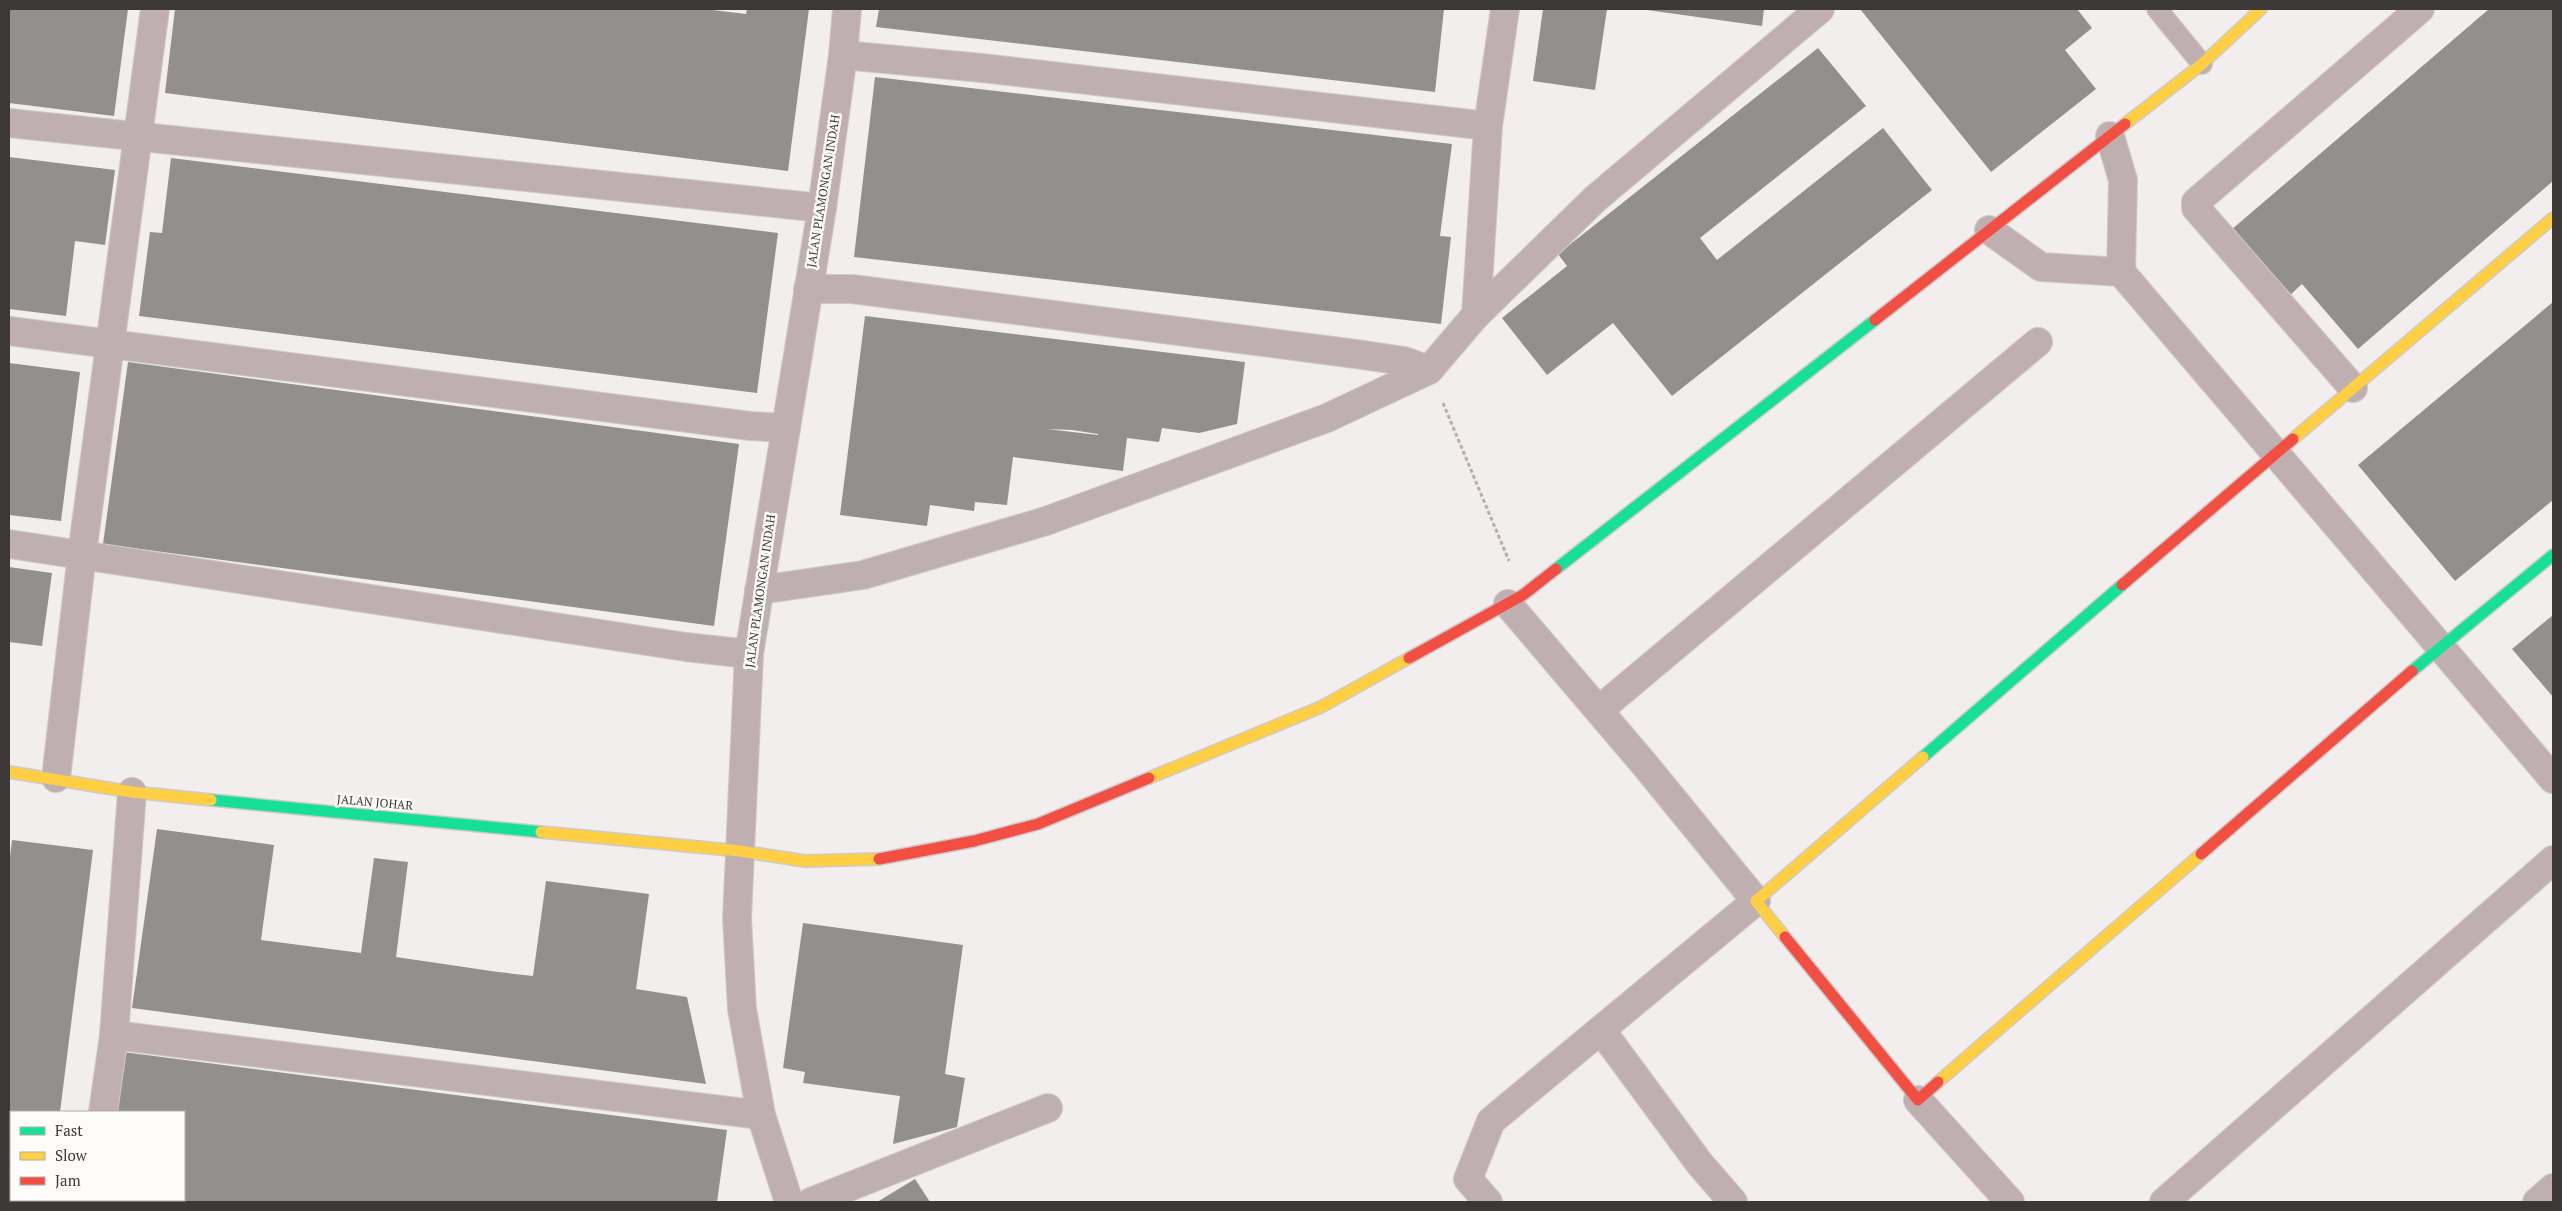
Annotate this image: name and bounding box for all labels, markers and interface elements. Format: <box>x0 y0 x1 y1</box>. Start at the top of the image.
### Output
street label: JALAN PLAMONGAN INDAH <box>803 113 843 269</box>
street label: JALAN PLAMONGAN INDAH <box>742 513 778 669</box>
street label: JALAN JOHAR <box>336 791 414 813</box>
legend <box>10 1111 185 1201</box>
text: Fast <box>55 1120 83 1140</box>
text: Slow <box>55 1145 88 1165</box>
text: Jam <box>55 1170 81 1190</box>

